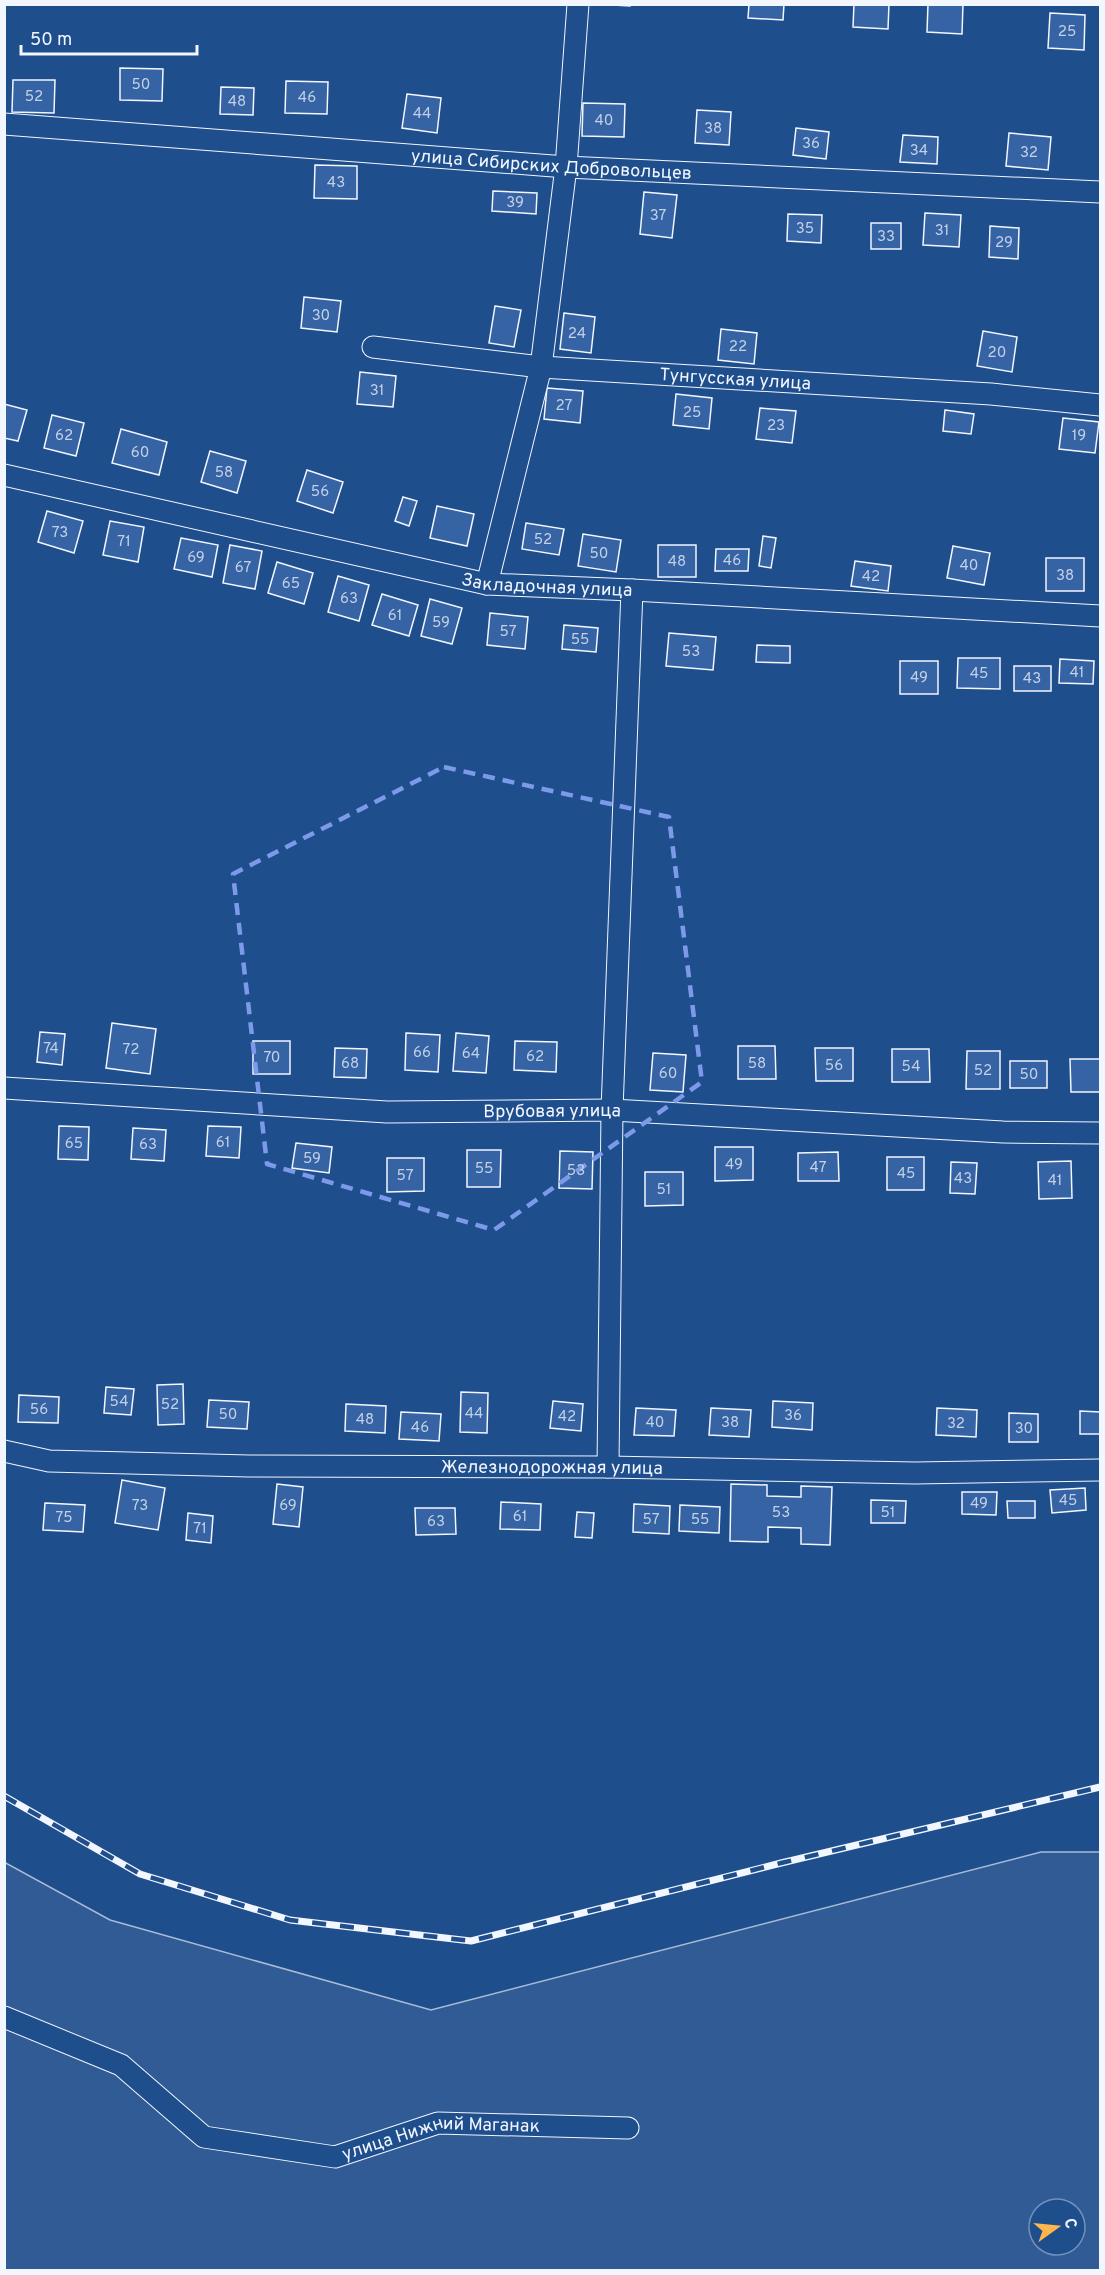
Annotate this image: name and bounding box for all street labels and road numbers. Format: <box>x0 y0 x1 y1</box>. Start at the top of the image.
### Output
street label: улица Сибирских Добровольцев <box>410 145 692 186</box>
street label: Тунгусская улица <box>659 364 812 396</box>
street label: Закладочная улица <box>459 569 633 603</box>
street label: Врубовая улица <box>483 1100 622 1124</box>
street label: Железнодорожная улица <box>441 1457 663 1481</box>
street label: улица Нижний Маганак <box>339 2112 540 2167</box>

